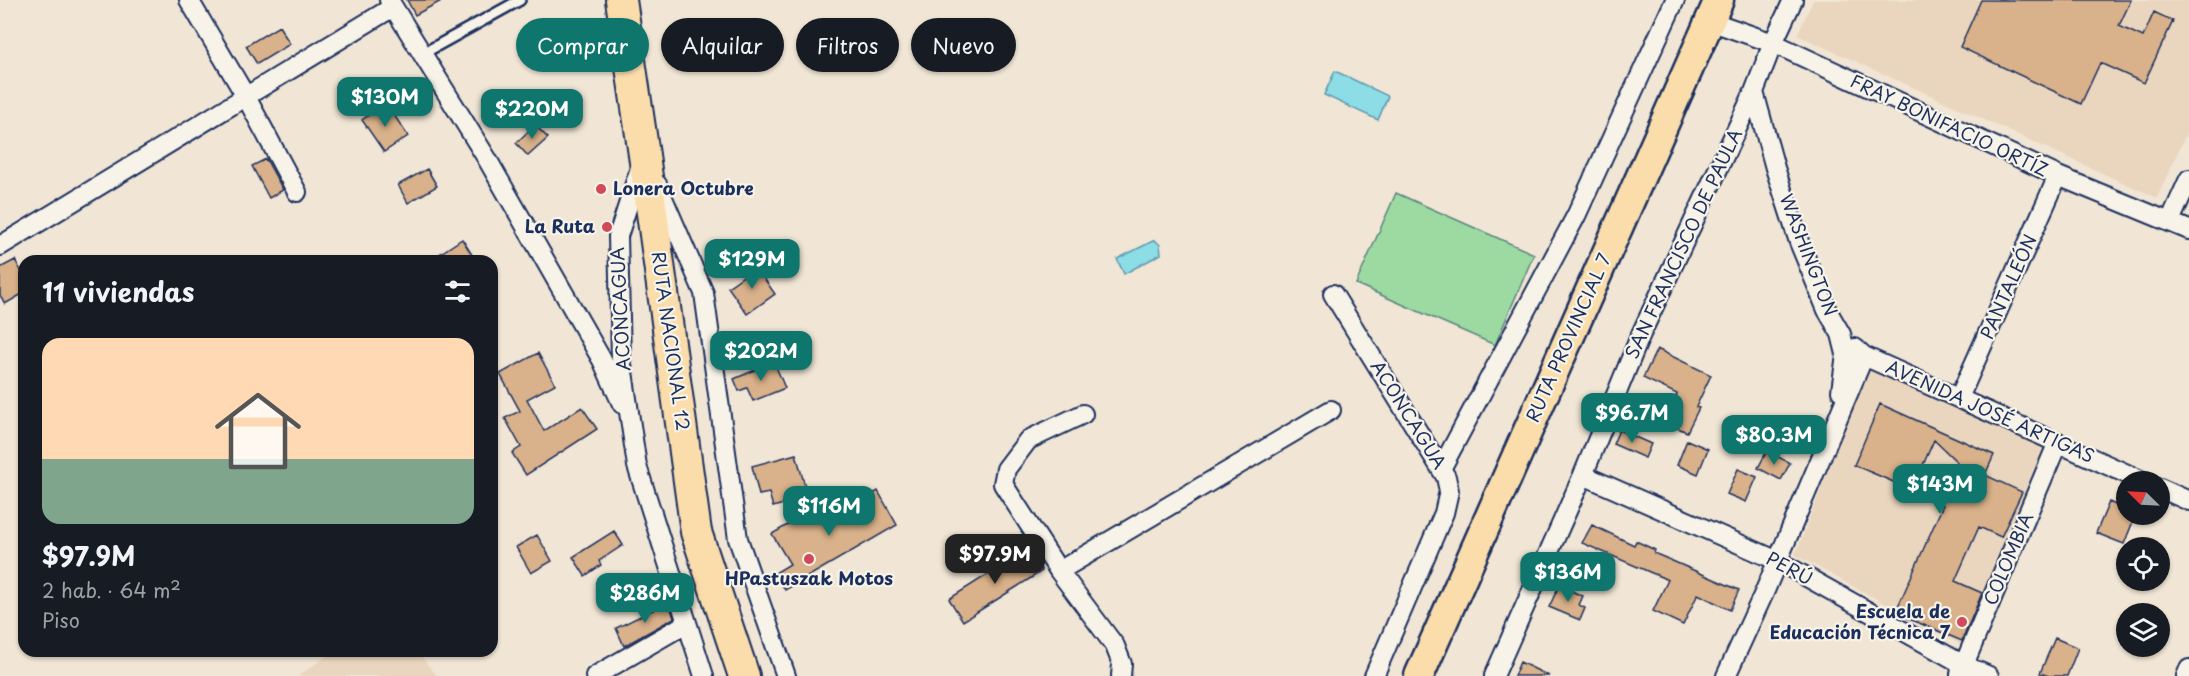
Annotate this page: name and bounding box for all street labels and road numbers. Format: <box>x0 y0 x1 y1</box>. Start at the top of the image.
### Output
street label: FRAY BONIFACIO ORTÍZ <box>1846 67 2053 182</box>
street label: SAN FRANCISCO DE PAULA <box>1617 124 1748 363</box>
street label: WASHINGTON <box>1774 189 1845 320</box>
street label: PANTALEÓN <box>1972 230 2043 343</box>
street label: ACONCAGUA <box>603 246 636 372</box>
street label: RUTA NACIONAL 12 <box>646 249 697 432</box>
street label: RUTA PROVINCIAL 7 <box>1518 249 1617 426</box>
street label: AVENIDA JOSÉ ARTIGAS <box>1882 352 2099 469</box>
street label: ACONCAGUA <box>1365 354 1454 474</box>
street label: COLOMBIA <box>1976 508 2039 609</box>
street label: PERÚ <box>1761 544 1818 591</box>

